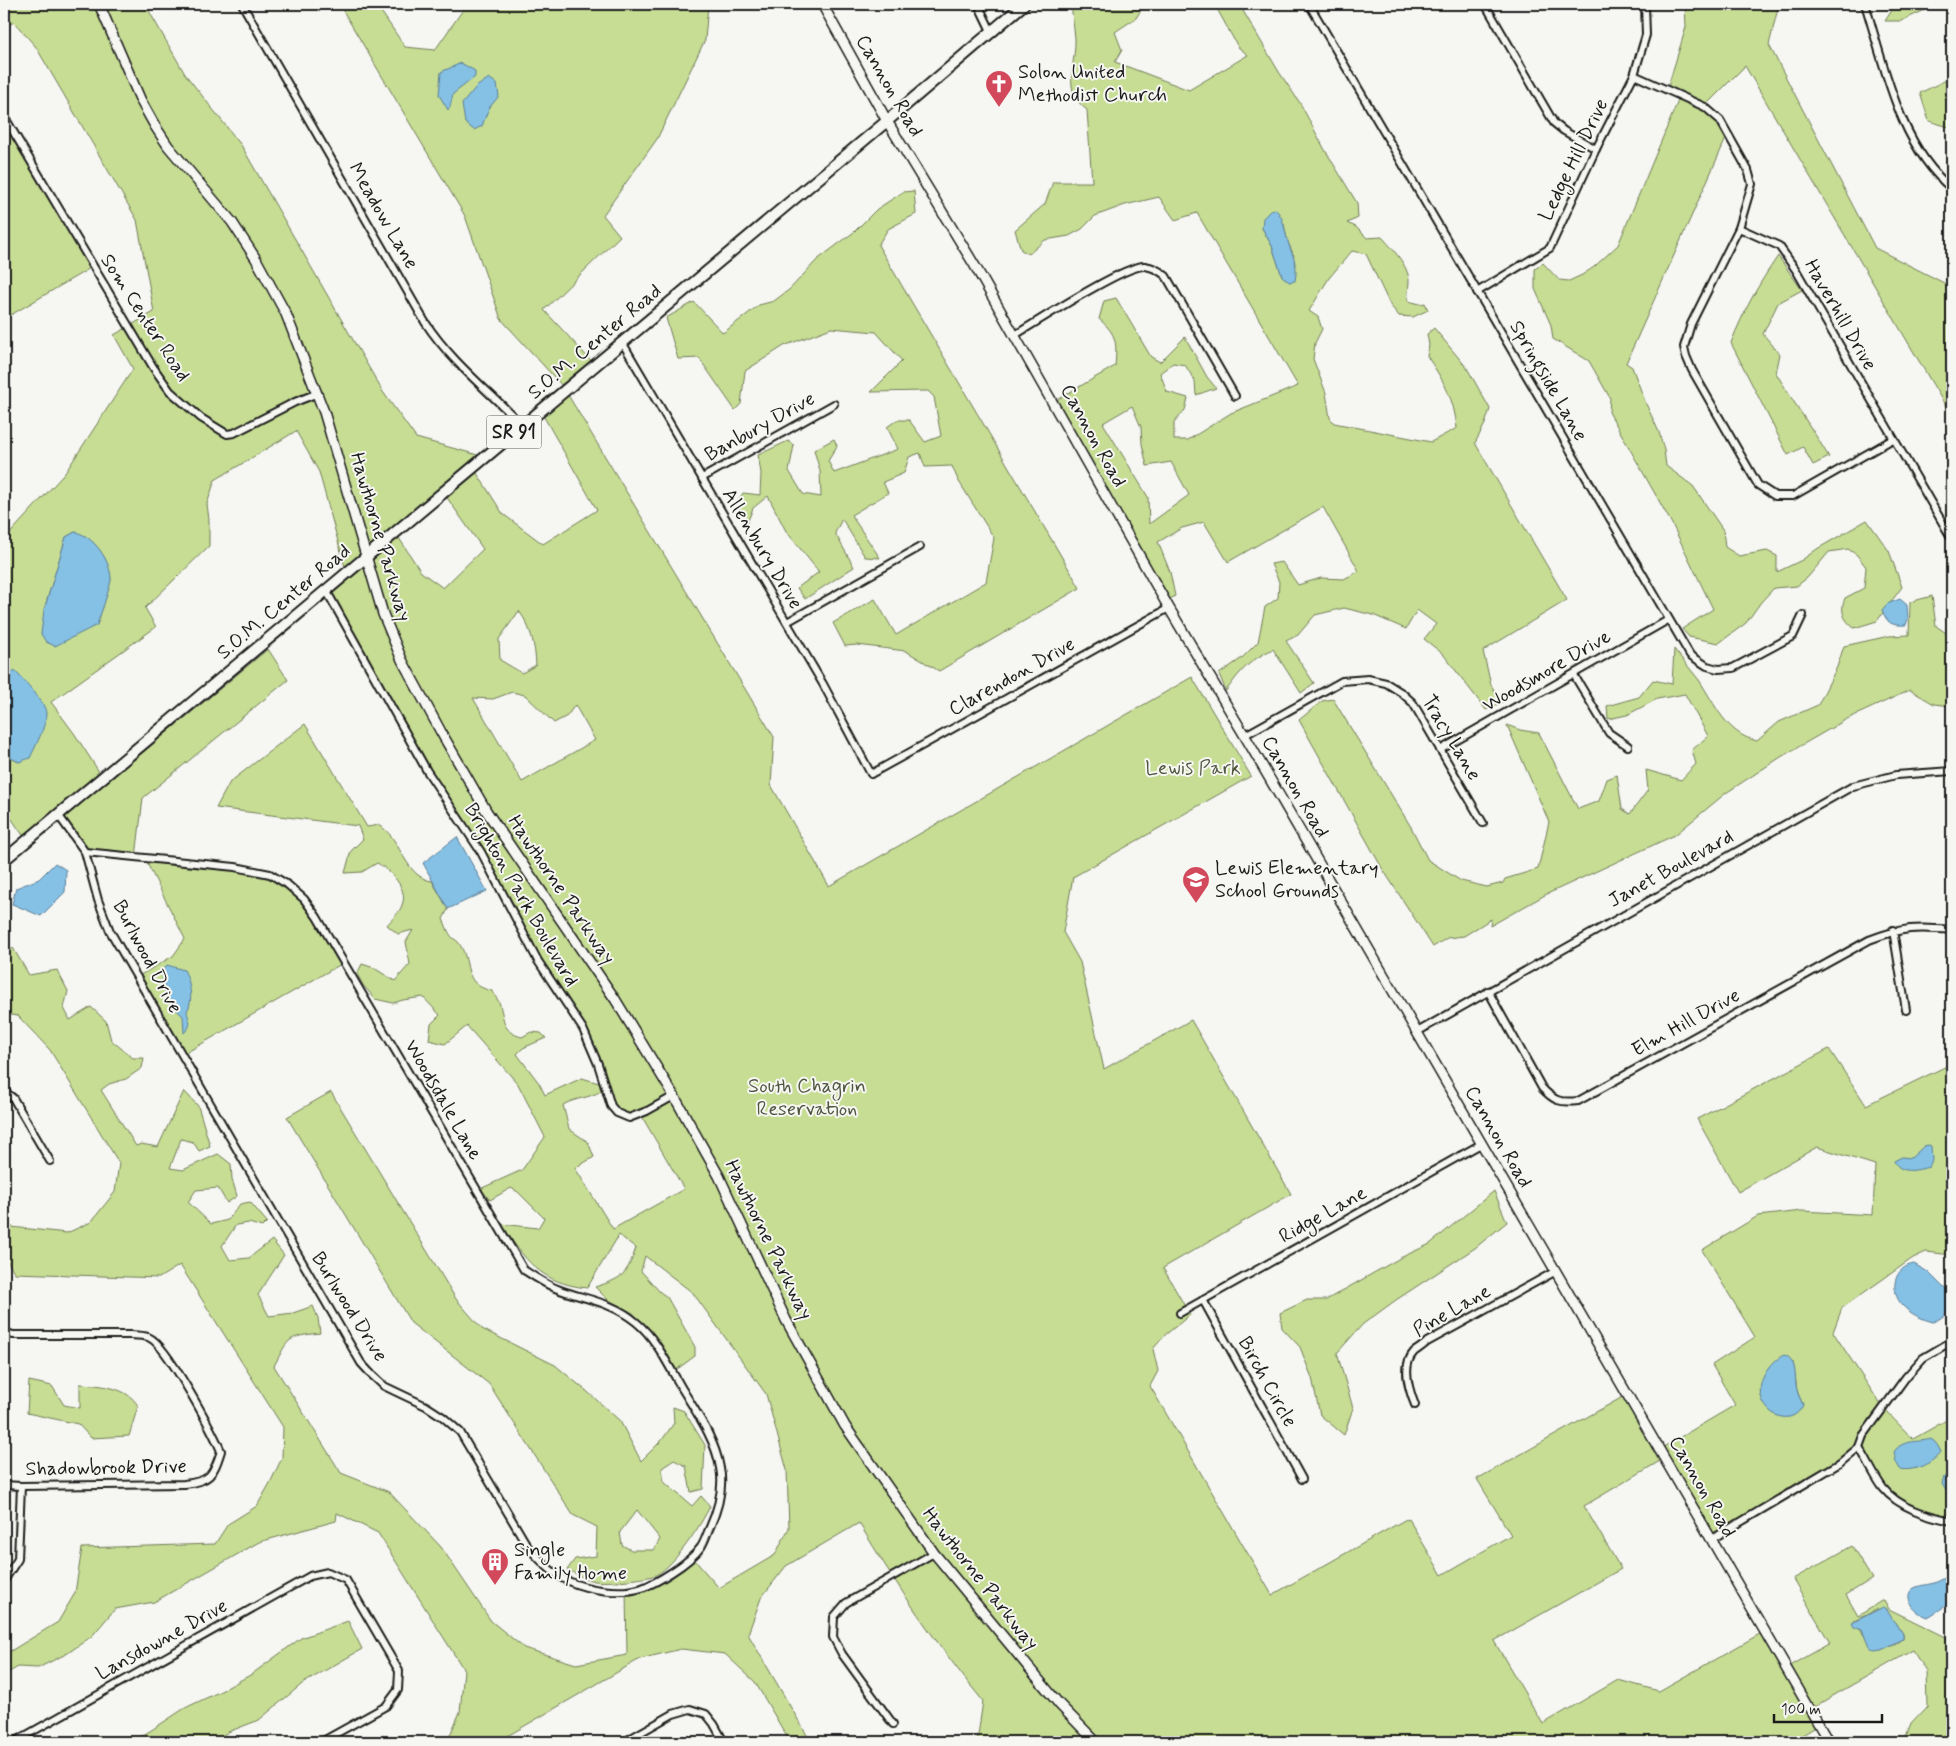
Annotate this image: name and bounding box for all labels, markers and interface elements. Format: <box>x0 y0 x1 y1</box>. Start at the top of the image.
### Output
street label: Cannon Road <box>849 30 929 142</box>
place label: Solon United Methodist Church <box>1018 59 1167 109</box>
church icon: Solon United Methodist Church <box>984 69 1014 108</box>
street label: Ledge Hill Drive <box>1533 94 1616 226</box>
street label: Meadow Lane <box>342 158 424 274</box>
street label: Som Center Road <box>94 249 196 387</box>
street label: Haverhill Drive <box>1797 254 1883 376</box>
street label: S.O.M. Center Road <box>522 278 668 406</box>
street label: Springside Lane <box>1501 316 1593 447</box>
street label: Cannon Road <box>1054 380 1132 492</box>
street label: Banbury Drive <box>700 386 820 468</box>
road number: SR 91 <box>486 416 542 448</box>
street label: Hawthorne Parkway <box>343 449 417 625</box>
street label: Allenbury Drive <box>715 484 809 614</box>
street label: S.O.M. Center Road <box>211 538 357 666</box>
street label: Woodsmore Drive <box>1478 623 1616 719</box>
street label: Clarendon Drive <box>944 631 1080 723</box>
street label: Tracy Lane <box>1415 690 1487 786</box>
street label: Cannon Road <box>1255 731 1335 843</box>
park label: Lewis Park <box>1145 755 1241 782</box>
street label: Brighton Park Boulevard <box>457 798 585 992</box>
street label: Hawthorne Parkway <box>501 810 621 970</box>
street label: Janet Boulevard <box>1603 823 1739 915</box>
place label: Lewis Elementary School Grounds <box>1215 855 1379 905</box>
school or university icon: Lewis Elementary School Grounds <box>1181 865 1211 904</box>
street label: Burlwood Drive <box>106 896 188 1018</box>
street label: Elm Hill Drive <box>1627 982 1745 1064</box>
street label: Woodsdale Lane <box>398 1035 488 1165</box>
park label: South Chagrin Reservation <box>748 1073 866 1123</box>
street label: Cannon Road <box>1458 1081 1538 1193</box>
street label: Hawthorne Parkway <box>718 1155 818 1325</box>
street label: Ridge Lane <box>1274 1180 1372 1251</box>
street label: Burlwood Drive <box>304 1247 394 1367</box>
street label: Pine Lane <box>1408 1278 1496 1344</box>
street label: Birch Circle <box>1231 1332 1303 1432</box>
street label: Cannon Road <box>1662 1431 1742 1543</box>
street label: Shadowbrook Drive <box>25 1453 187 1483</box>
street label: Hawthorne Parkway <box>916 1502 1044 1656</box>
place label: Single Family Home <box>514 1537 627 1587</box>
building icon: Single Family Home <box>480 1547 510 1586</box>
street label: Lansdowne Drive <box>91 1593 233 1687</box>
scale bar <box>1774 1691 1881 1723</box>
text: 100 m <box>1781 1700 1821 1720</box>

